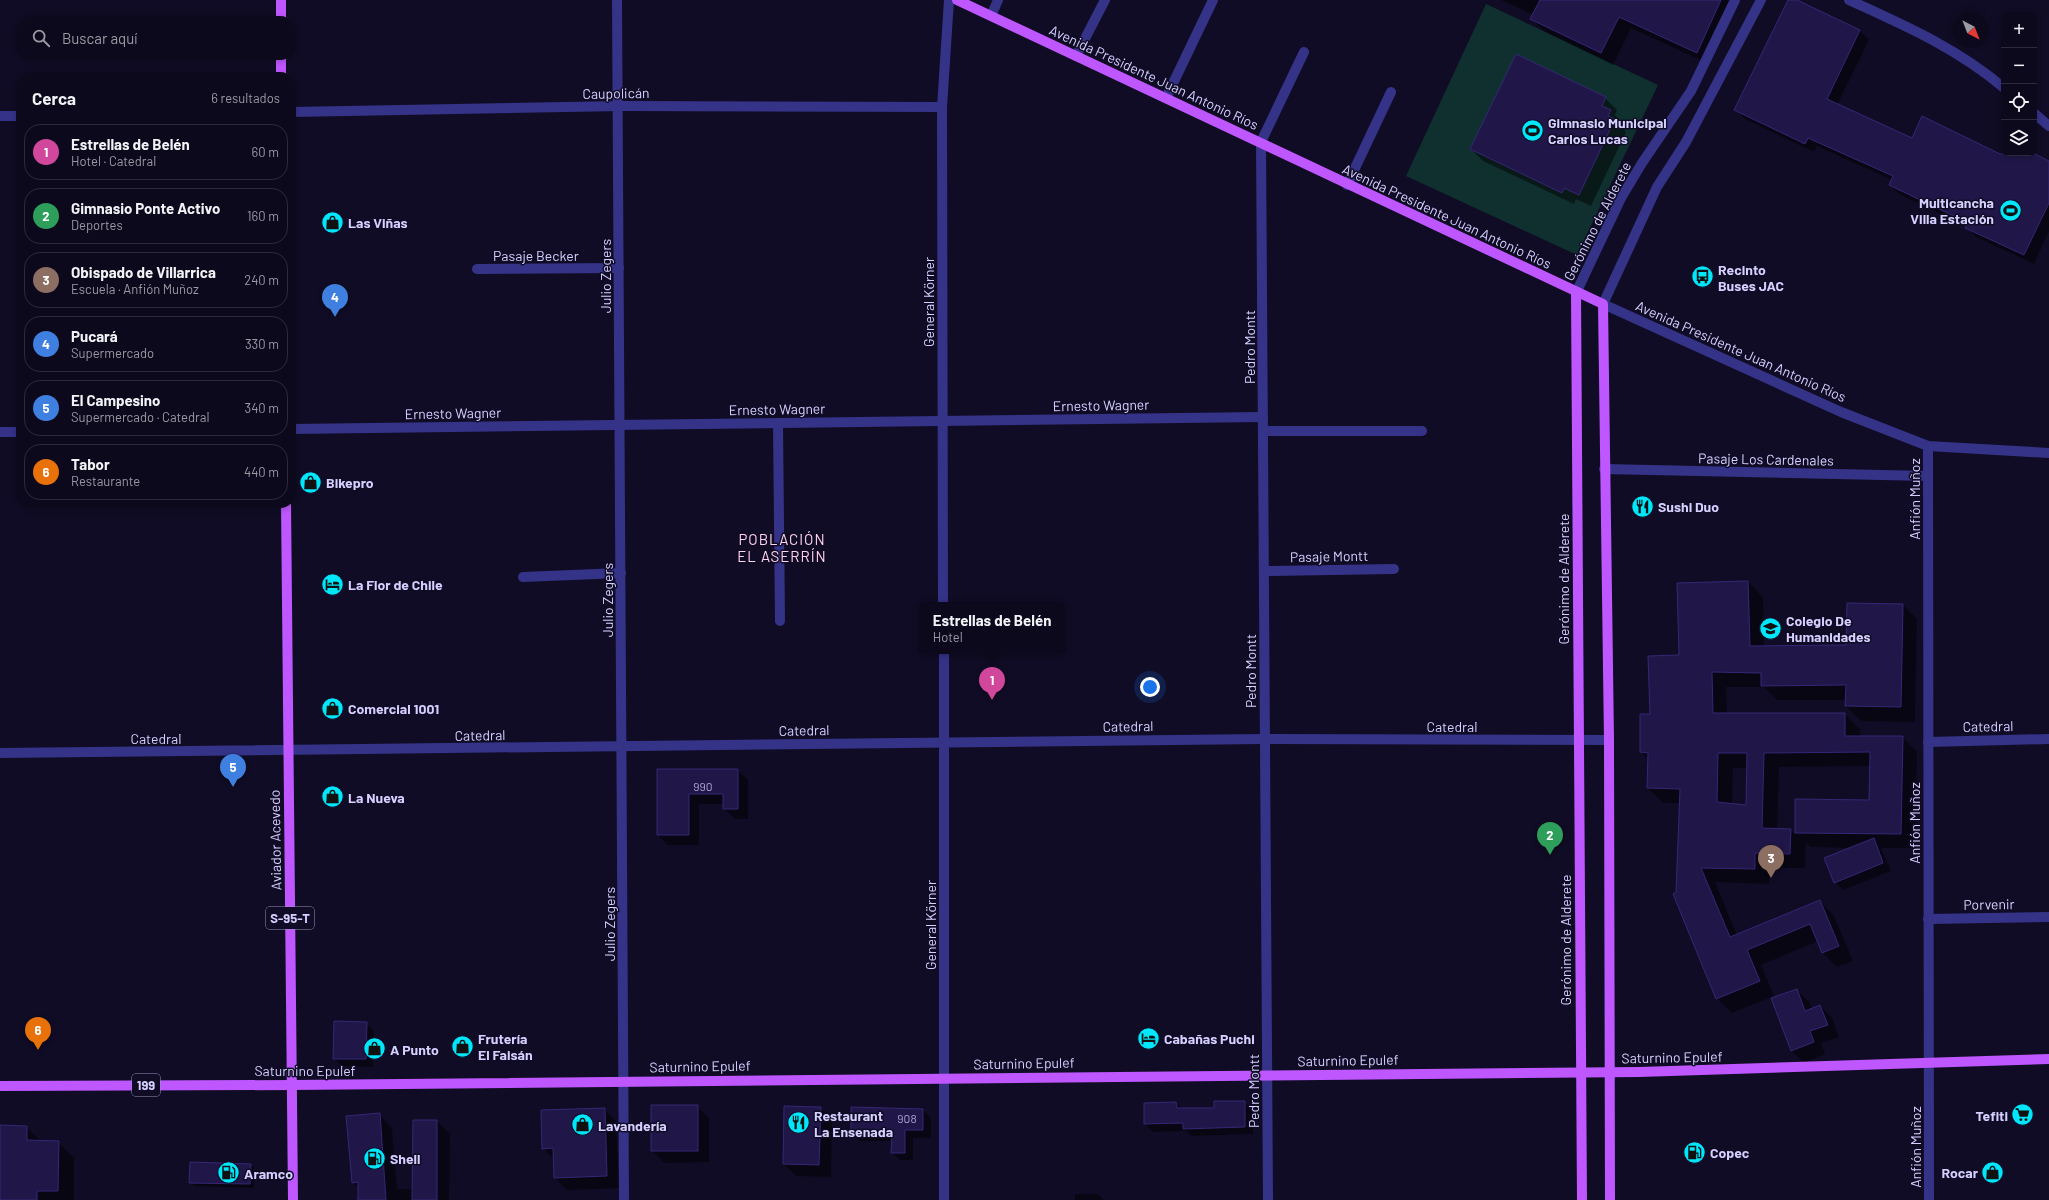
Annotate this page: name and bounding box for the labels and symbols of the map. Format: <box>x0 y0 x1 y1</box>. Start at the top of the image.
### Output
north arrow <box>1953 12 1989 48</box>
street label: Avenida Presidente Juan Antonio Ríos <box>1047 21 1261 133</box>
street label: Caupolicán <box>582 84 650 102</box>
place label: Gimnasio Municipal Carlos Lucas <box>1548 114 1667 147</box>
sports icon: Gimnasio Municipal Carlos Lucas <box>1519 117 1545 143</box>
street label: Gerónimo de Alderete <box>1560 159 1634 283</box>
street label: Avenida Presidente Juan Antonio Ríos <box>1340 160 1554 272</box>
place label: Multicancha Villa Estación <box>1910 194 1994 227</box>
sports icon: Multicancha Villa Estación <box>1997 197 2023 223</box>
shop icon: Las Viñas <box>319 209 345 235</box>
place label: Las Viñas <box>348 214 408 231</box>
street label: Julio Zegers <box>597 238 614 313</box>
street label: Pasaje Becker <box>493 247 579 264</box>
street label: General Körner <box>920 257 937 347</box>
place label: Recinto Buses JAC <box>1718 261 1784 294</box>
bus stop icon: Recinto Buses JAC <box>1689 264 1715 290</box>
pin: 4 <box>322 284 348 317</box>
street label: Avenida Presidente Juan Antonio Ríos <box>1633 297 1849 405</box>
street label: Pedro Montt <box>1241 310 1258 384</box>
street label: Ernesto Wagner <box>1053 396 1149 414</box>
street label: Ernesto Wagner <box>729 400 825 418</box>
street label: Ernesto Wagner <box>405 404 501 422</box>
street label: Pasaje Los Cardenales <box>1698 449 1834 469</box>
street label: Anfión Muñoz <box>1906 458 1923 540</box>
shop icon: Bikepro <box>298 469 324 495</box>
place label: Bikepro <box>326 474 374 491</box>
restaurant icon: Sushi Duo <box>1629 493 1655 519</box>
place label: Sushi Duo <box>1658 498 1719 515</box>
street label: Gerónimo de Alderete <box>1555 513 1572 645</box>
district label: POBLACIÓN EL ASERRÍN <box>737 530 827 565</box>
street label: Pasaje Montt <box>1290 547 1368 565</box>
street label: Julio Zegers <box>599 562 616 637</box>
hotel icon: La Flor de Chile <box>320 571 346 597</box>
place label: La Flor de Chile <box>348 576 443 593</box>
place label: Colegio De Humanidades <box>1786 612 1871 645</box>
school or university icon: Colegio De Humanidades <box>1758 615 1784 641</box>
street label: Pedro Montt <box>1242 634 1259 708</box>
pin: 1 <box>979 667 1005 700</box>
your location <box>1140 677 1160 697</box>
shop icon: Comercial 1001 <box>319 695 345 721</box>
place label: Comercial 1001 <box>348 700 439 717</box>
street label: Catedral <box>1102 717 1154 735</box>
street label: Catedral <box>1962 717 2014 735</box>
street label: Catedral <box>1427 718 1477 735</box>
street label: Catedral <box>778 721 830 739</box>
street label: Catedral <box>454 726 506 744</box>
street label: Catedral <box>131 730 181 747</box>
pin: 5 <box>220 754 246 787</box>
house number: 990 <box>693 779 713 793</box>
street label: Anfión Muñoz <box>1906 782 1923 864</box>
shop icon: La Nueva <box>319 784 345 810</box>
place label: La Nueva <box>348 789 405 806</box>
street label: Aviador Acevedo <box>266 790 284 890</box>
pin: 2 <box>1537 822 1563 855</box>
pin: 3 <box>1758 845 1784 878</box>
street label: Gerónimo de Alderete <box>1557 874 1574 1006</box>
street label: General Körner <box>922 880 939 970</box>
street label: Julio Zegers <box>601 886 618 961</box>
street label: Porvenir <box>1963 895 2015 913</box>
road number: S-95-T <box>266 907 314 929</box>
pin: 6 <box>25 1017 51 1050</box>
hotel icon: Cabañas Puchi <box>1135 1025 1161 1051</box>
place label: Frutería El Faisán <box>478 1030 533 1063</box>
place label: Cabañas Puchi <box>1164 1030 1255 1047</box>
shop icon: Frutería El Faisán <box>449 1033 475 1059</box>
shop icon: A Punto <box>362 1036 388 1062</box>
place label: A Punto <box>390 1041 439 1058</box>
street label: Saturnino Epulef <box>1621 1048 1723 1066</box>
street label: Saturnino Epulef <box>1297 1051 1399 1069</box>
street label: Saturnino Epulef <box>973 1054 1075 1072</box>
street label: Pedro Montt <box>1245 1054 1262 1128</box>
street label: Saturnino Epulef <box>649 1057 751 1075</box>
street label: Saturnino Epulef <box>254 1062 356 1079</box>
road number: 199 <box>132 1074 160 1096</box>
supermarket icon: Tefiti <box>2010 1102 2036 1128</box>
street label: Anfión Muñoz <box>1907 1106 1924 1188</box>
place label: Restaurant La Ensenada <box>814 1107 893 1140</box>
place label: Tefiti <box>1975 1107 2008 1124</box>
restaurant icon: Restaurant La Ensenada <box>785 1110 811 1136</box>
house number: 908 <box>897 1111 917 1125</box>
shop icon: Lavandería <box>569 1112 595 1138</box>
place label: Lavandería <box>598 1117 667 1134</box>
fuel station icon: Copec <box>1681 1139 1707 1165</box>
place label: Copec <box>1710 1144 1750 1161</box>
fuel station icon: Shell <box>362 1145 388 1171</box>
place label: Shell <box>390 1150 420 1167</box>
shop icon: Rocar <box>1980 1159 2006 1185</box>
fuel station icon: Aramco <box>216 1160 242 1186</box>
place label: Rocar <box>1941 1164 1979 1181</box>
place label: Aramco <box>244 1165 293 1182</box>

